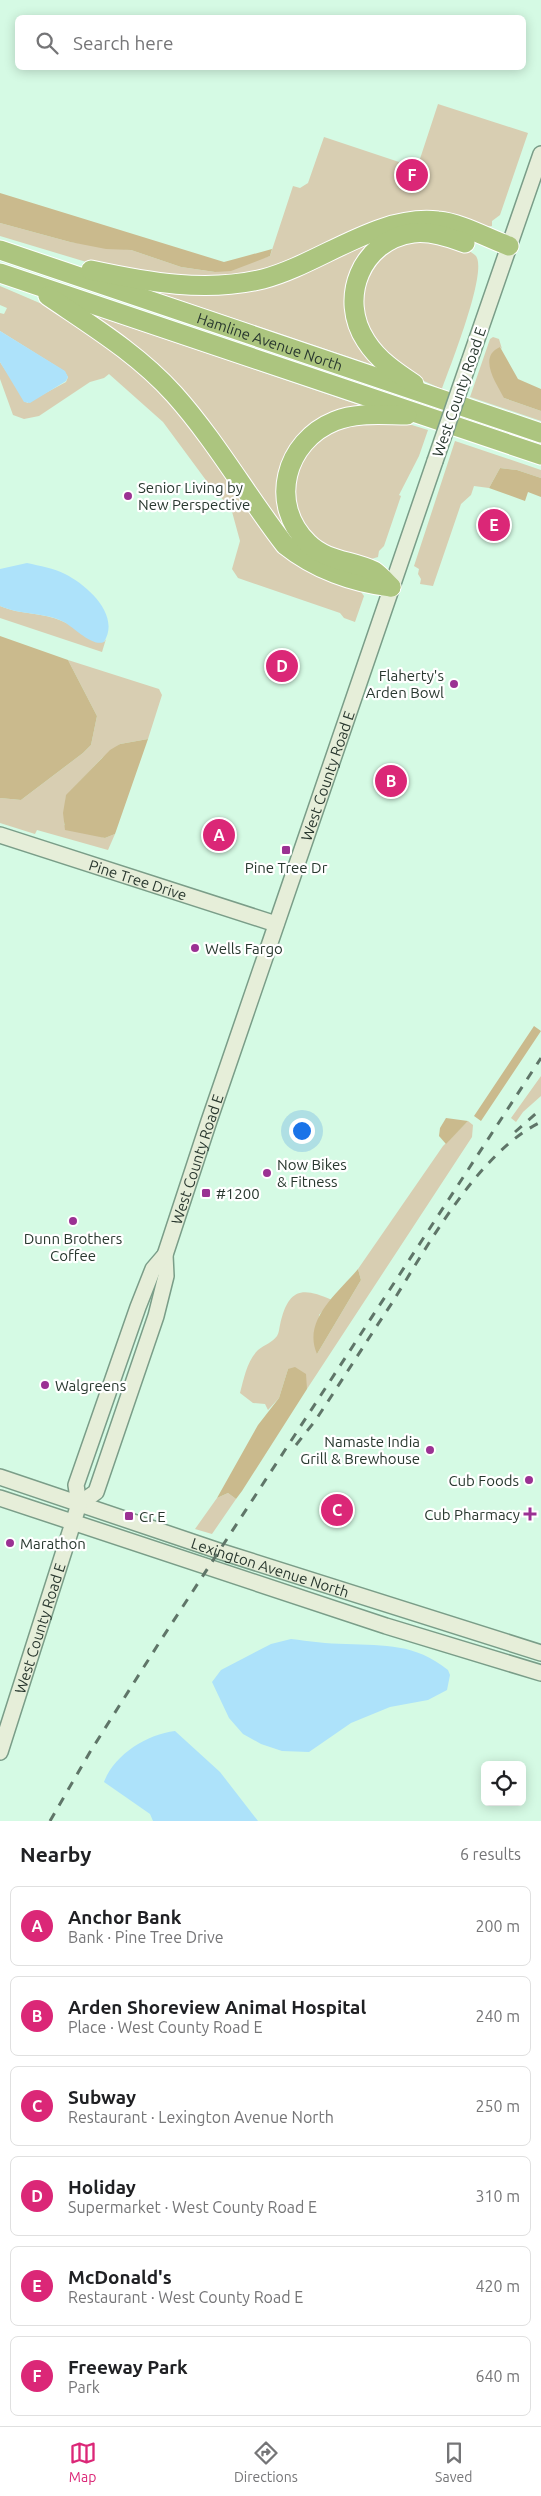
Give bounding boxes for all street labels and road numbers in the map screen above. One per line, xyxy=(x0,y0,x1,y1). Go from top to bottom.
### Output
street label: Hamline Avenue North xyxy=(195,309,345,374)
street label: West County Road E xyxy=(429,325,489,459)
street label: West County Road E xyxy=(297,709,357,843)
street label: Pine Tree Drive xyxy=(87,856,189,903)
street label: West County Road E xyxy=(167,1092,226,1226)
street label: Lexington Avenue North xyxy=(189,1534,351,1600)
street label: West County Road E xyxy=(11,1561,68,1695)

